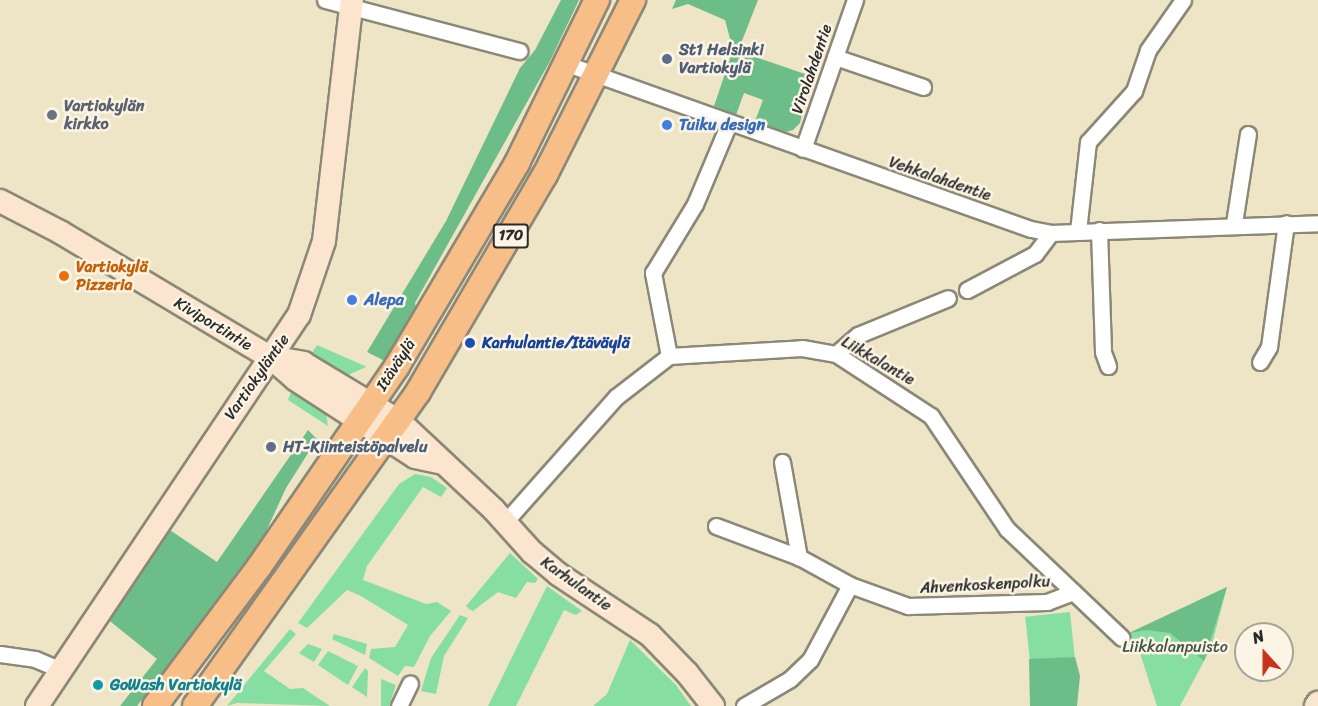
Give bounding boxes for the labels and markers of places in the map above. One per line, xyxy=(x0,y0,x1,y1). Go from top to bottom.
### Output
place label: St1 Helsinki Vartiokylä xyxy=(679,40,765,78)
marker: St1 Helsinki Vartiokylä xyxy=(660,52,674,66)
place label: Vartiokylän kirkko xyxy=(64,96,144,134)
marker: Vartiokylän kirkko xyxy=(45,108,59,122)
place label: Tuiku design xyxy=(679,115,766,135)
marker: Tuiku design xyxy=(660,118,674,132)
place label: Vartiokylä Pizzeria xyxy=(76,257,148,295)
marker: Vartiokylä Pizzeria xyxy=(57,269,71,283)
place label: Alepa xyxy=(364,290,404,310)
marker: Alepa xyxy=(345,293,359,307)
place label: Karhulantie/Itäväylä xyxy=(482,333,630,353)
marker: Karhulantie/Itäväylä xyxy=(463,336,477,350)
place label: HT-Kiinteistöpalvelu xyxy=(283,437,427,457)
marker: HT-Kiinteistöpalvelu xyxy=(264,440,278,454)
place label: GoWash Vartiokylä xyxy=(110,675,240,695)
marker: GoWash Vartiokylä xyxy=(91,678,105,692)

